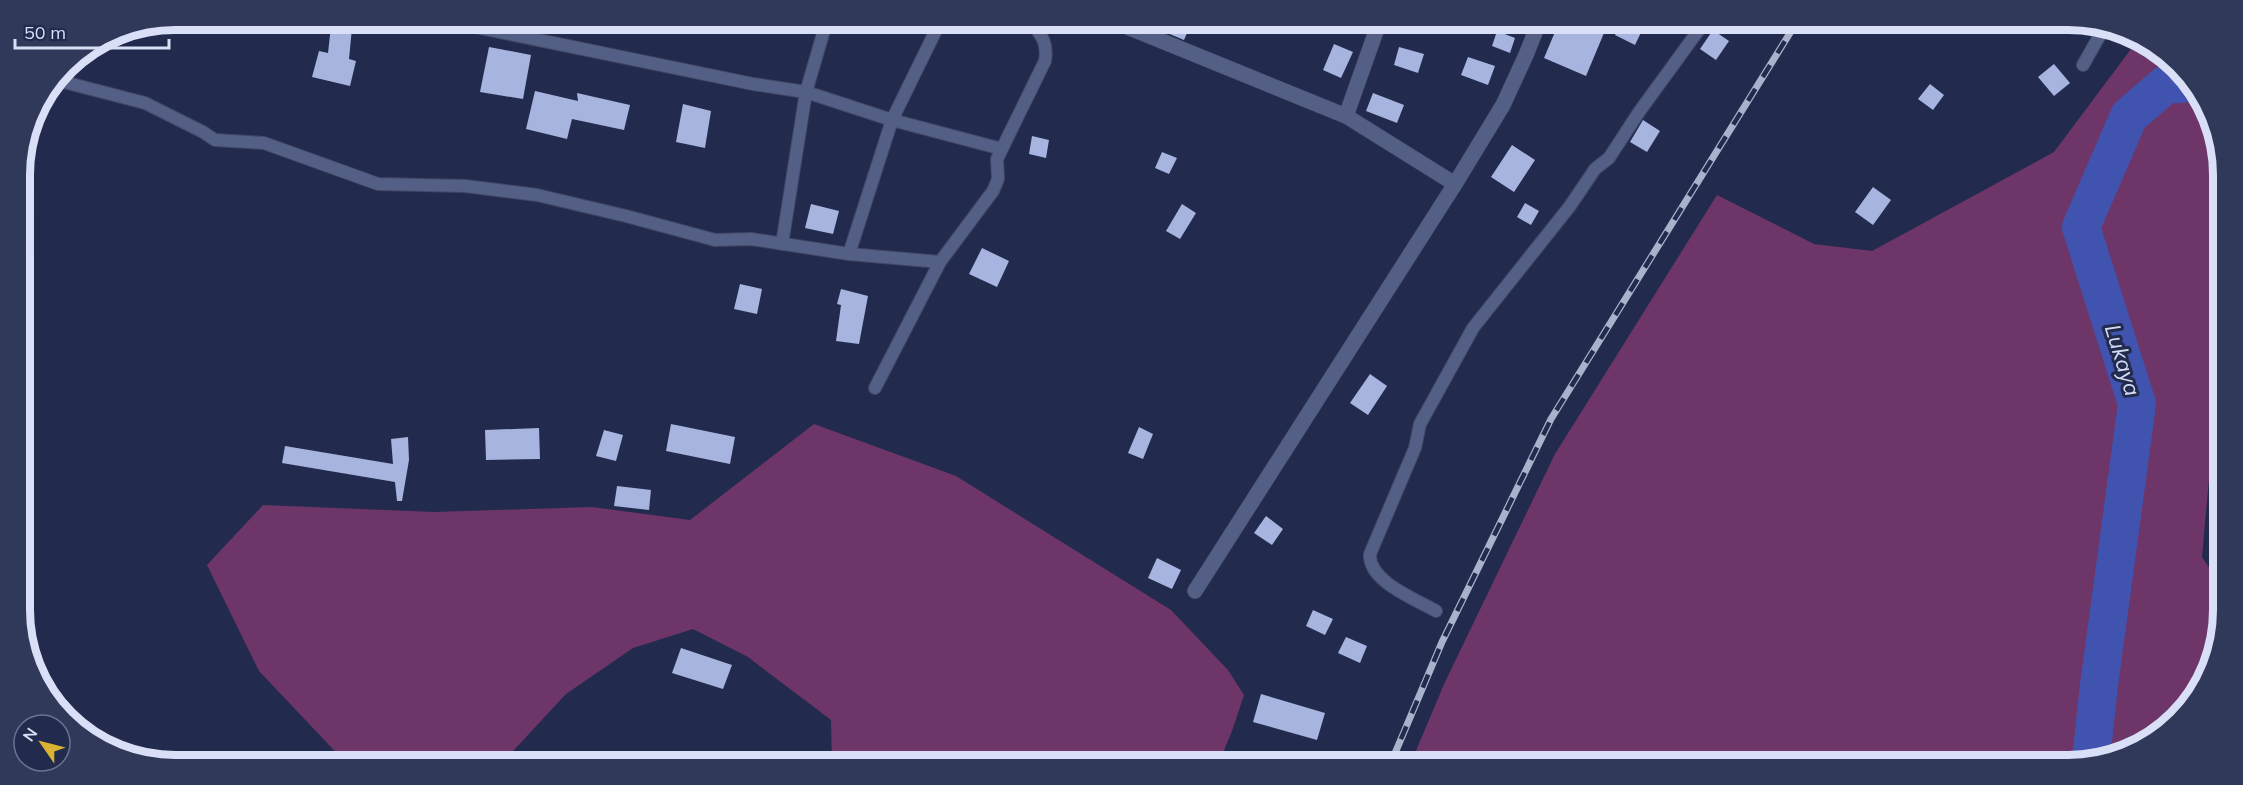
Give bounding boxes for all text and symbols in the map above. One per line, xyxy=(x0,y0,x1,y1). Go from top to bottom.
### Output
scale bar xyxy=(15,12,170,50)
text: 50 m xyxy=(24,21,66,44)
water label: Lukaya xyxy=(2099,321,2147,399)
north arrow xyxy=(12,713,72,773)
text: N xyxy=(18,724,41,745)

